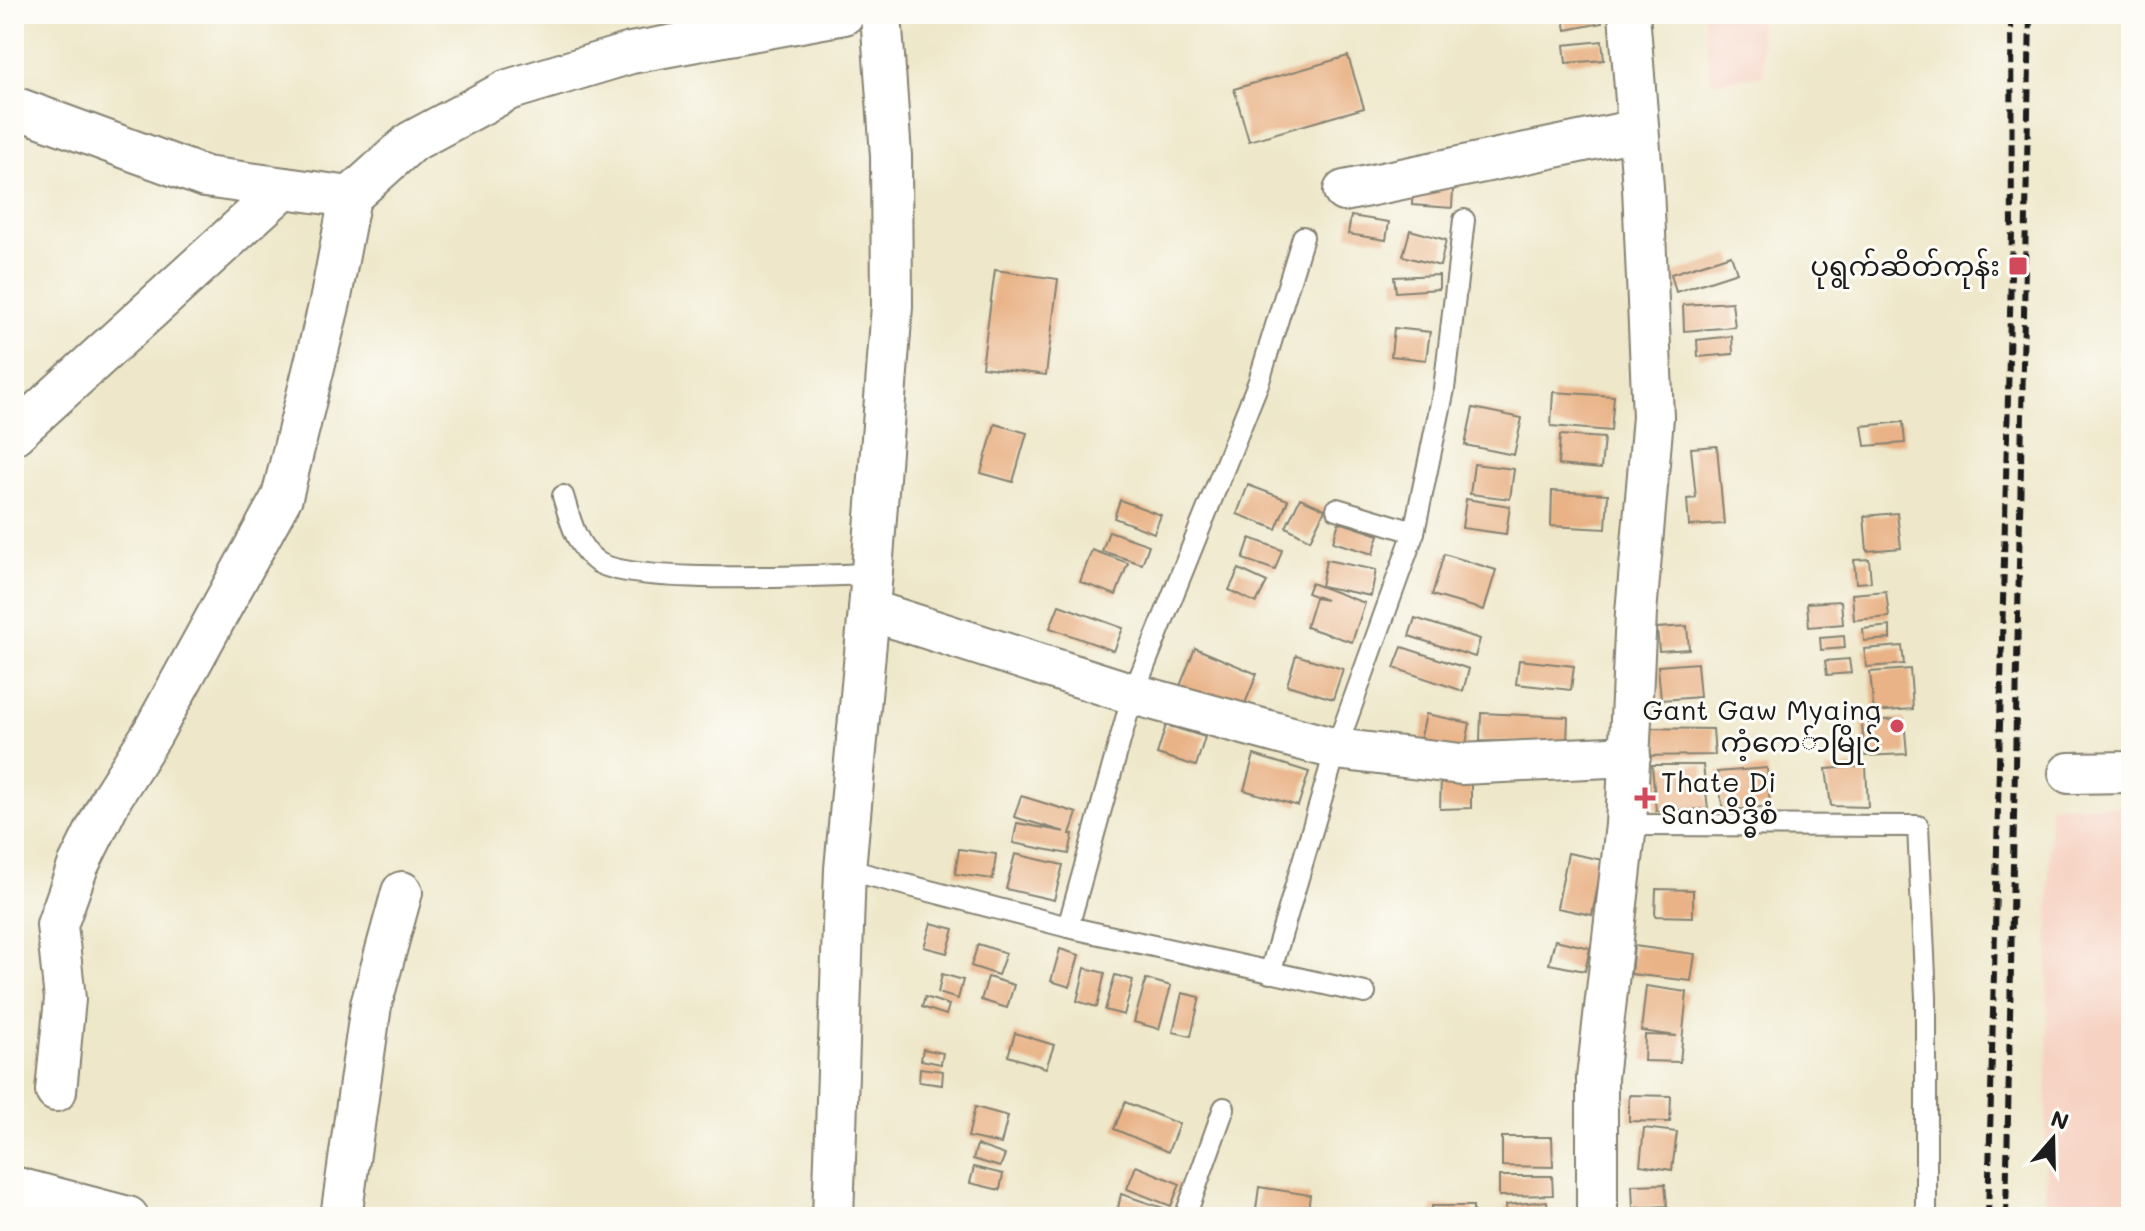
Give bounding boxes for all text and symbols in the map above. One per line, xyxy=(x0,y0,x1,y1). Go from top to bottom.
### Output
place label: ပုရွက်ဆိတ်ကုန်း xyxy=(1810,247,2000,289)
marker: ပုရွက်ဆိတ်ကုန်း xyxy=(2007,255,2029,277)
place label: Gant Gaw Myaing ကံ့ကေ်ာမြိုင် xyxy=(1642,691,1881,765)
marker: Gant Gaw Myaing ကံ့ကေ်ာမြိုင် xyxy=(1888,717,1906,735)
place label: Thate Di Sanသိဒ္ဓိစံ xyxy=(1661,763,1778,838)
marker: Thate Di Sanသိဒ္ဓိစံ xyxy=(1636,789,1654,807)
north arrow xyxy=(2013,1099,2093,1179)
text: N xyxy=(2047,1103,2073,1136)

